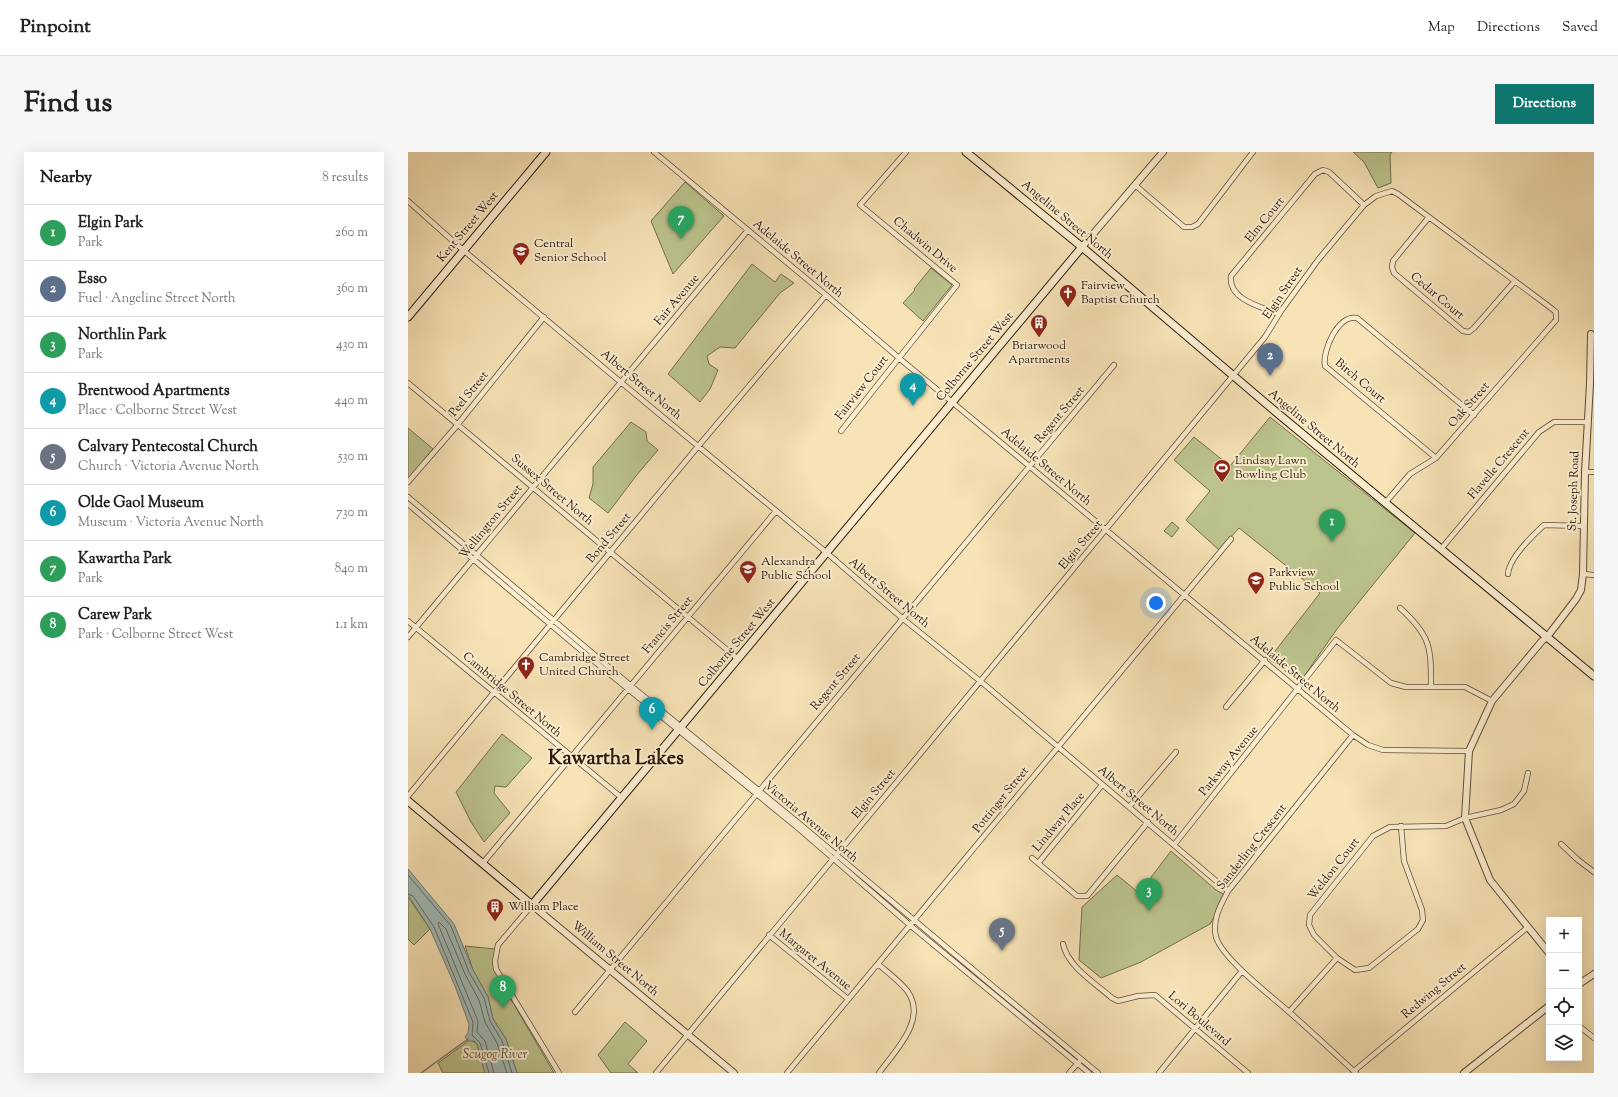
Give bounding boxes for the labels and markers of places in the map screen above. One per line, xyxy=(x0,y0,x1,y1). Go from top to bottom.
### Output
pin: 7 xyxy=(668,206,694,239)
place label: Central Senior School xyxy=(534,235,607,267)
school or university icon: Central Senior School xyxy=(511,241,531,266)
place label: Fairview Baptist Church xyxy=(1081,277,1160,309)
church icon: Fairview Baptist Church xyxy=(1058,283,1078,308)
building icon: Briarwood Apartments xyxy=(1029,313,1049,338)
place label: Briarwood Apartments xyxy=(1008,337,1070,369)
pin: 2 xyxy=(1257,343,1283,376)
pin: 4 xyxy=(900,373,926,406)
place label: Lindsay Lawn Bowling Club xyxy=(1235,452,1307,484)
sports icon: Lindsay Lawn Bowling Club xyxy=(1212,458,1232,483)
pin: 1 xyxy=(1319,509,1345,542)
place label: Alexandra Public School xyxy=(761,553,832,585)
school or university icon: Alexandra Public School xyxy=(738,559,758,584)
place label: Parkview Public School xyxy=(1269,564,1340,596)
school or university icon: Parkview Public School xyxy=(1246,570,1266,595)
place label: Cambridge Street United Church xyxy=(539,649,630,681)
church icon: Cambridge Street United Church xyxy=(516,655,536,680)
pin: 6 xyxy=(639,697,665,730)
pin: 3 xyxy=(1136,878,1162,911)
building icon: William Place xyxy=(485,897,505,922)
place label: William Place xyxy=(508,898,579,916)
pin: 5 xyxy=(989,918,1015,951)
pin: 8 xyxy=(490,975,516,1008)

